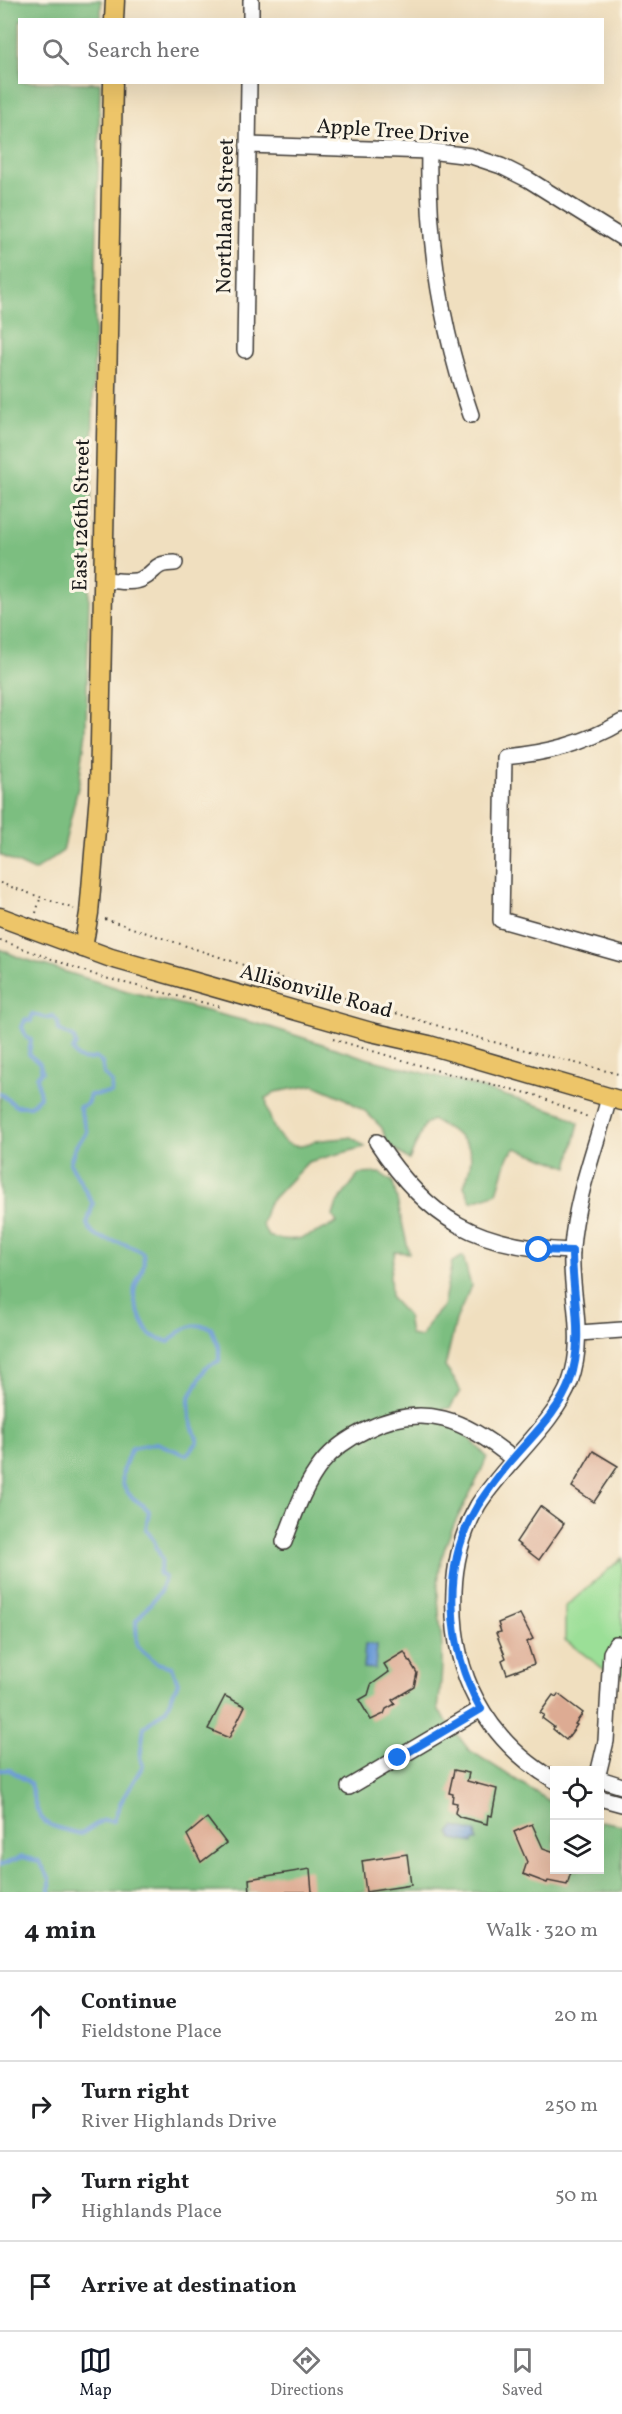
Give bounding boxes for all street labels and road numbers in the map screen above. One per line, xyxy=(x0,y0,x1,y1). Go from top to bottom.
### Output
street label: Apple Tree Drive xyxy=(316,112,470,152)
street label: Northland Street xyxy=(210,138,242,294)
street label: East 126th Street xyxy=(66,438,98,592)
street label: Allisonville Road xyxy=(236,958,396,1026)

